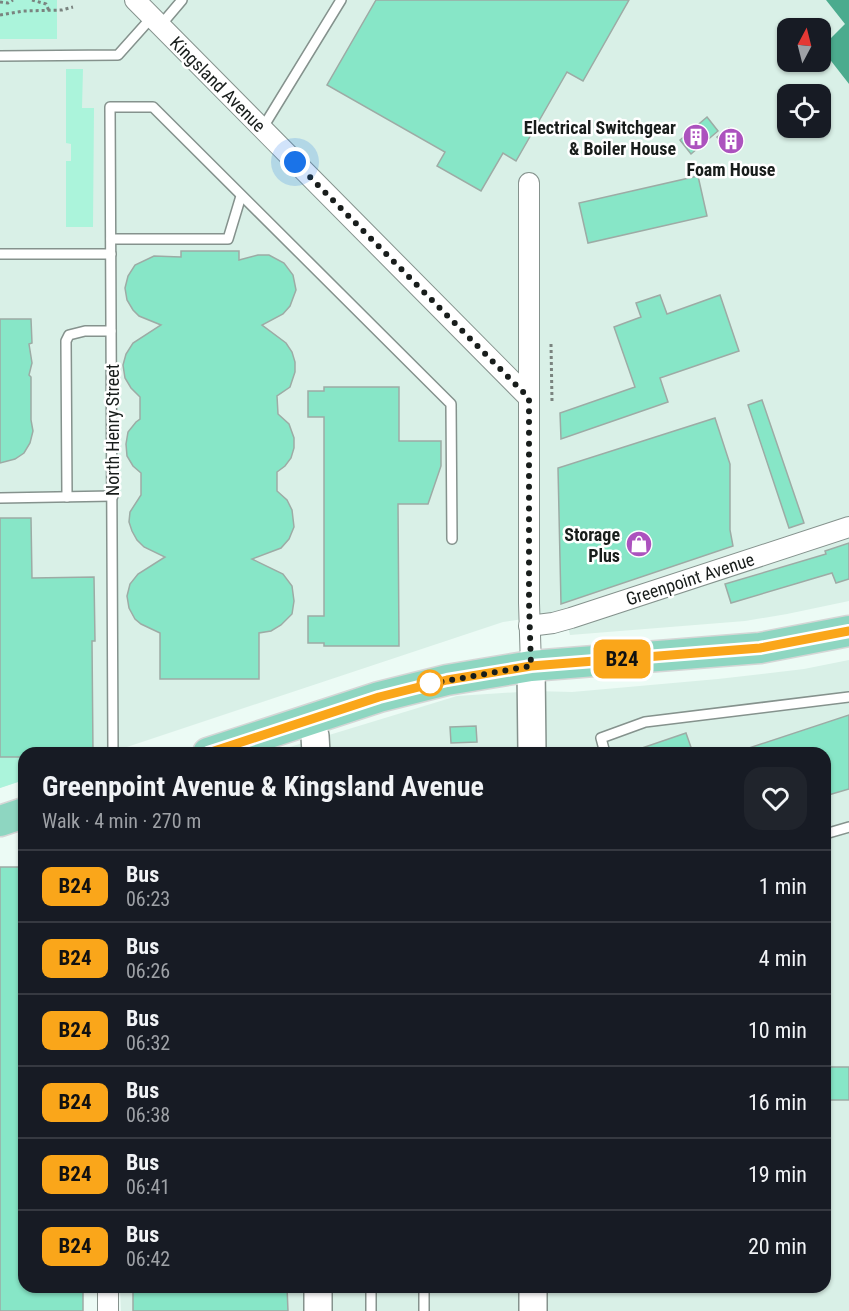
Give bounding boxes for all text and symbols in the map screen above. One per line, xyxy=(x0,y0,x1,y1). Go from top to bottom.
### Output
north arrow xyxy=(777,18,831,72)
map controls xyxy=(777,18,831,138)
street label: Kingsland Avenue xyxy=(166,32,270,136)
button: locate xyxy=(777,84,831,138)
place label: Electrical Switchgear & Boiler House xyxy=(524,117,676,159)
building icon: Electrical Switchgear & Boiler House xyxy=(681,122,711,152)
building icon: Foam House xyxy=(716,126,746,156)
your location xyxy=(280,147,310,177)
place label: Foam House xyxy=(687,159,776,180)
street label: North Henry Street xyxy=(102,364,123,496)
place label: Storage Plus xyxy=(564,524,620,566)
shop icon: Storage Plus xyxy=(624,529,654,559)
street label: Greenpoint Avenue xyxy=(623,548,757,610)
line badge: B24 xyxy=(588,640,656,678)
text: B24 xyxy=(605,647,639,671)
unlabelled marker xyxy=(417,670,443,696)
button: heart xyxy=(744,767,807,830)
text: Greenpoint Avenue & Kingsland Avenue xyxy=(42,770,484,803)
text: Walk · 4 min · 270 m xyxy=(42,809,201,833)
text: Bus xyxy=(126,862,159,887)
text: B24 xyxy=(58,874,92,898)
text: 1 min xyxy=(759,874,807,899)
text: 06:23 xyxy=(126,887,170,911)
text: Bus xyxy=(126,934,159,959)
text: B24 xyxy=(58,946,92,970)
text: 4 min xyxy=(759,946,807,971)
text: 06:26 xyxy=(126,959,170,983)
text: Bus xyxy=(126,1006,159,1031)
text: B24 xyxy=(58,1018,92,1042)
text: 10 min xyxy=(748,1018,807,1043)
text: 06:32 xyxy=(126,1031,170,1055)
text: Bus xyxy=(126,1078,159,1103)
text: B24 xyxy=(58,1090,92,1114)
text: 16 min xyxy=(748,1090,807,1115)
text: 06:38 xyxy=(126,1103,170,1127)
text: Bus xyxy=(126,1150,159,1175)
text: B24 xyxy=(58,1162,92,1186)
text: 19 min xyxy=(748,1162,807,1187)
text: 06:41 xyxy=(126,1175,170,1199)
text: Bus xyxy=(126,1222,159,1247)
text: B24 xyxy=(58,1234,92,1258)
text: 20 min xyxy=(748,1234,807,1259)
text: 06:42 xyxy=(126,1247,170,1271)

